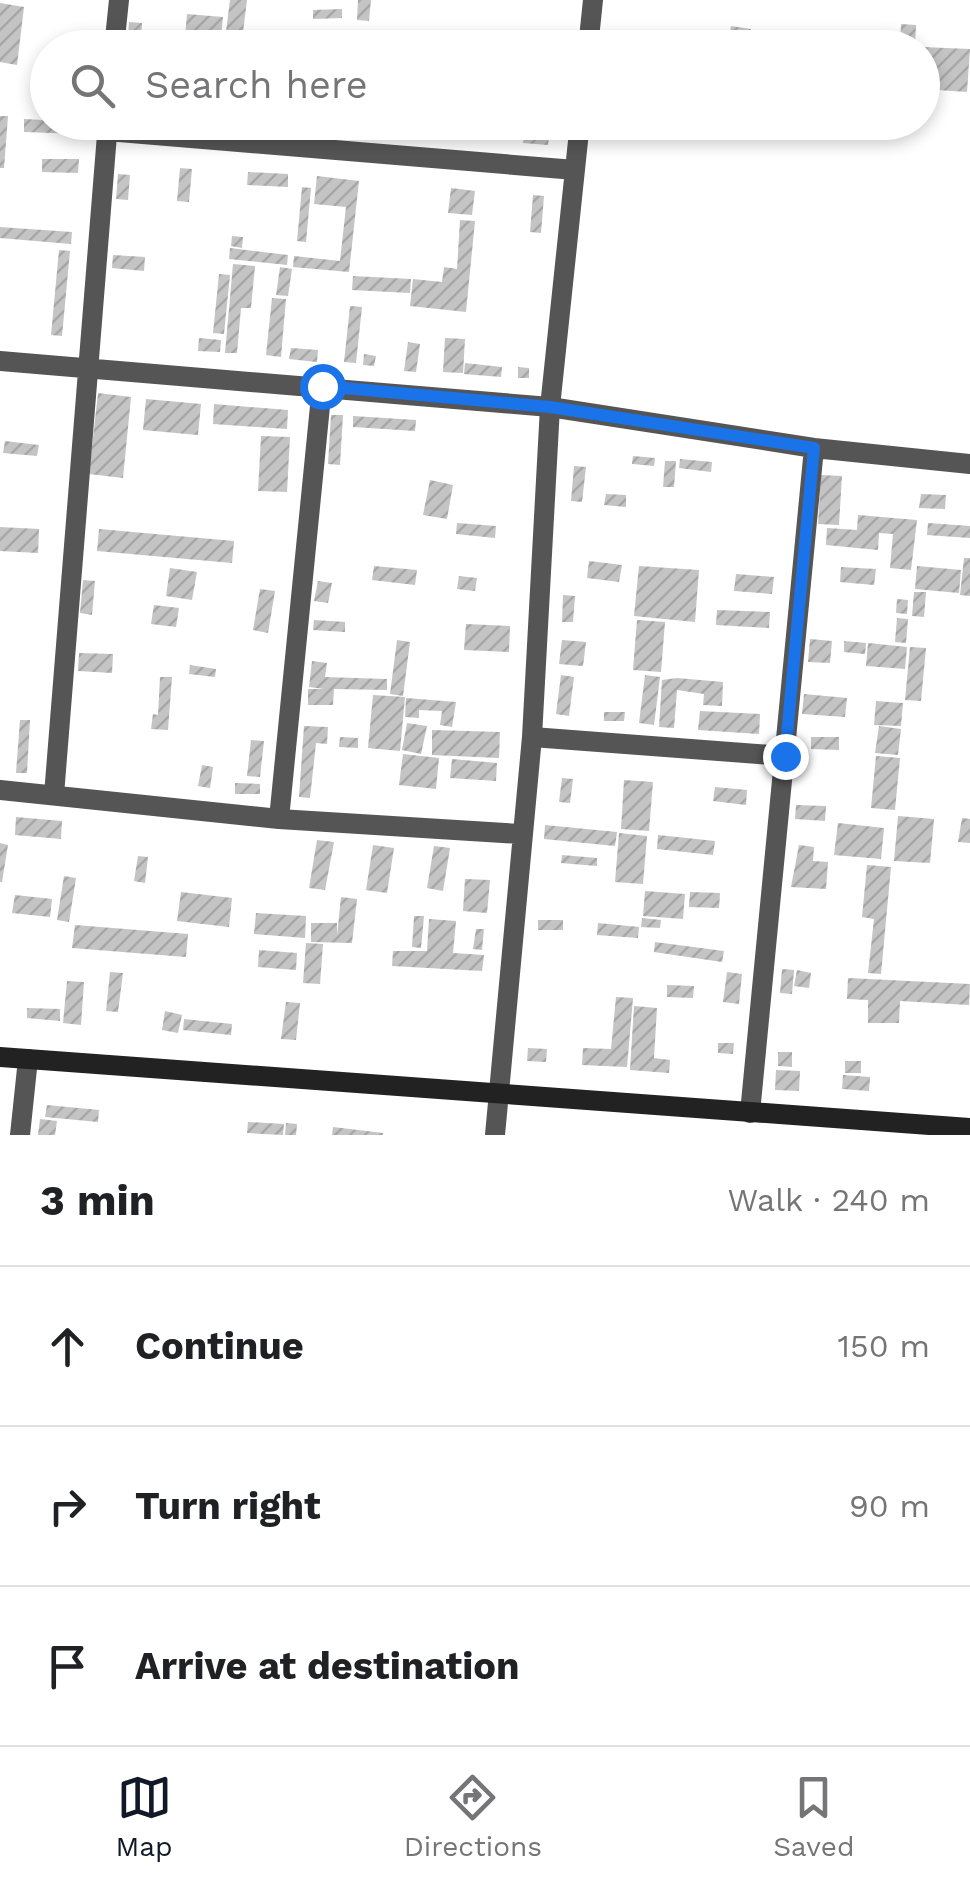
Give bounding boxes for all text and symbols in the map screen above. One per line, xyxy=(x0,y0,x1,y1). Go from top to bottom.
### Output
search box xyxy=(30,30,940,140)
icon: search xyxy=(65,58,120,113)
text: Search here xyxy=(145,63,368,107)
route start xyxy=(300,364,346,410)
route end xyxy=(763,734,809,780)
text: 3 min xyxy=(40,1176,155,1225)
text: Walk · 240 m xyxy=(728,1181,930,1219)
icon: ahead xyxy=(40,1319,95,1374)
text: Continue xyxy=(135,1324,304,1368)
text: 150 m xyxy=(838,1327,930,1365)
icon: right xyxy=(40,1479,95,1534)
text: Turn right xyxy=(135,1484,321,1528)
text: 90 m xyxy=(849,1487,930,1525)
icon: arrive xyxy=(40,1639,95,1694)
text: Arrive at destination xyxy=(135,1644,520,1688)
tab: Map xyxy=(116,1770,173,1863)
tab: Directions xyxy=(404,1770,542,1863)
tab: Saved xyxy=(773,1770,854,1863)

